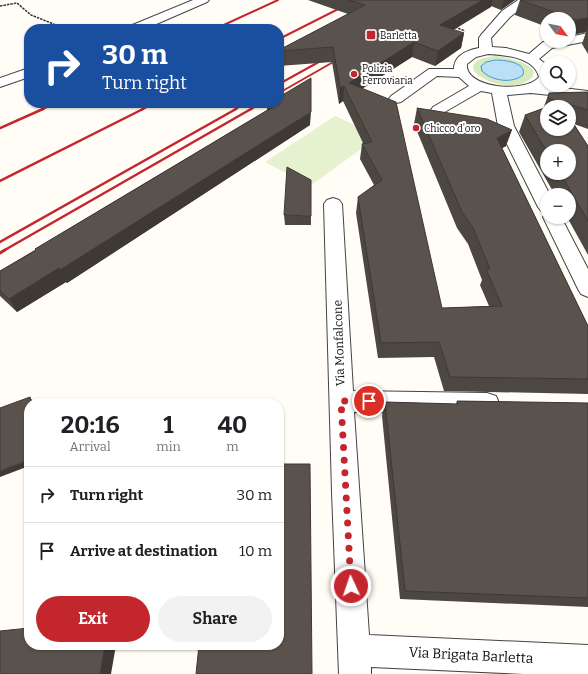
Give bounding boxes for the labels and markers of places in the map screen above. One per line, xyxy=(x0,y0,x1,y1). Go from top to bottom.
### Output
marker: Barletta xyxy=(365,29,377,41)
place label: Barletta xyxy=(380,30,417,42)
place label: Polizia Ferroviaria xyxy=(362,63,413,87)
marker: Polizia Ferroviaria xyxy=(349,69,359,79)
marker: Chicco d'oro xyxy=(411,123,421,133)
place label: Chicco d'oro xyxy=(424,123,481,135)
pin xyxy=(352,384,386,418)

